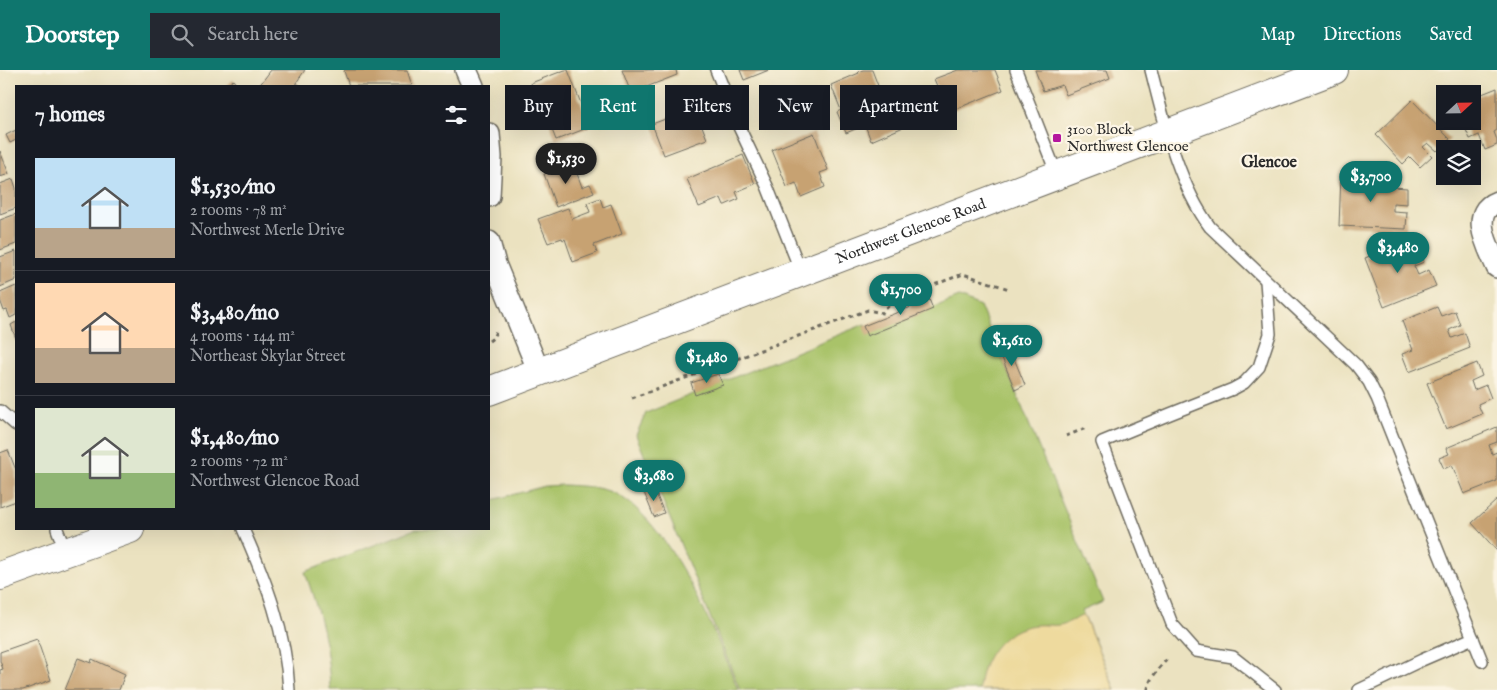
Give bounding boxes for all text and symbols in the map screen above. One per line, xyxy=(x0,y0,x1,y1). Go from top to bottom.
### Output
search box xyxy=(150,13,500,58)
text: Doorstep xyxy=(25,20,120,51)
icon: search xyxy=(168,21,196,49)
text: Search here xyxy=(208,23,298,47)
text: Map xyxy=(1261,24,1295,47)
text: Directions xyxy=(1323,24,1401,47)
text: Saved xyxy=(1429,24,1472,47)
chip: Buy xyxy=(505,85,571,130)
chip: Rent xyxy=(581,85,655,130)
chip: Filters xyxy=(665,85,749,130)
chip: New xyxy=(759,85,830,130)
chip: Apartment xyxy=(840,85,957,130)
north arrow xyxy=(1436,85,1481,130)
map controls xyxy=(1436,85,1481,185)
icon: filters xyxy=(442,101,470,129)
text: 7 homes xyxy=(35,102,105,129)
place label: 3100 Block Northwest Glencoe xyxy=(1067,120,1189,156)
marker: 3100 Block Northwest Glencoe xyxy=(1051,132,1063,144)
button: layers xyxy=(1436,140,1481,185)
pin: $1,530 xyxy=(525,142,607,185)
text: $1,530 xyxy=(547,149,585,169)
district label: Glencoe xyxy=(1241,153,1298,173)
pin: $3,700 xyxy=(1330,160,1412,203)
text: $3,700 xyxy=(1350,167,1392,187)
text: $1,530/mo xyxy=(190,174,275,201)
icon: home xyxy=(75,178,135,238)
street label: Northwest Glencoe Road xyxy=(833,194,989,268)
text: 2 rooms · 78 m² xyxy=(190,201,287,221)
text: Northwest Merle Drive xyxy=(190,221,345,241)
pin: $3,480 xyxy=(1357,232,1439,274)
text: $3,480 xyxy=(1377,238,1419,258)
pin: $1,700 xyxy=(860,274,942,316)
text: $1,700 xyxy=(880,280,922,300)
text: $3,480/mo xyxy=(190,300,279,327)
icon: home xyxy=(75,303,135,363)
pin: $1,610 xyxy=(971,324,1053,367)
text: 4 rooms · 144 m² xyxy=(190,327,295,347)
text: $1,610 xyxy=(992,331,1032,351)
pin: $1,480 xyxy=(666,342,748,384)
text: Northeast Skylar Street xyxy=(190,347,346,367)
text: $1,480 xyxy=(686,348,728,368)
text: $1,480/mo xyxy=(190,425,279,452)
icon: home xyxy=(75,428,135,488)
text: 2 rooms · 72 m² xyxy=(190,452,288,472)
pin: $3,680 xyxy=(613,460,695,502)
text: $3,680 xyxy=(634,466,674,486)
text: Northwest Glencoe Road xyxy=(190,472,359,492)

